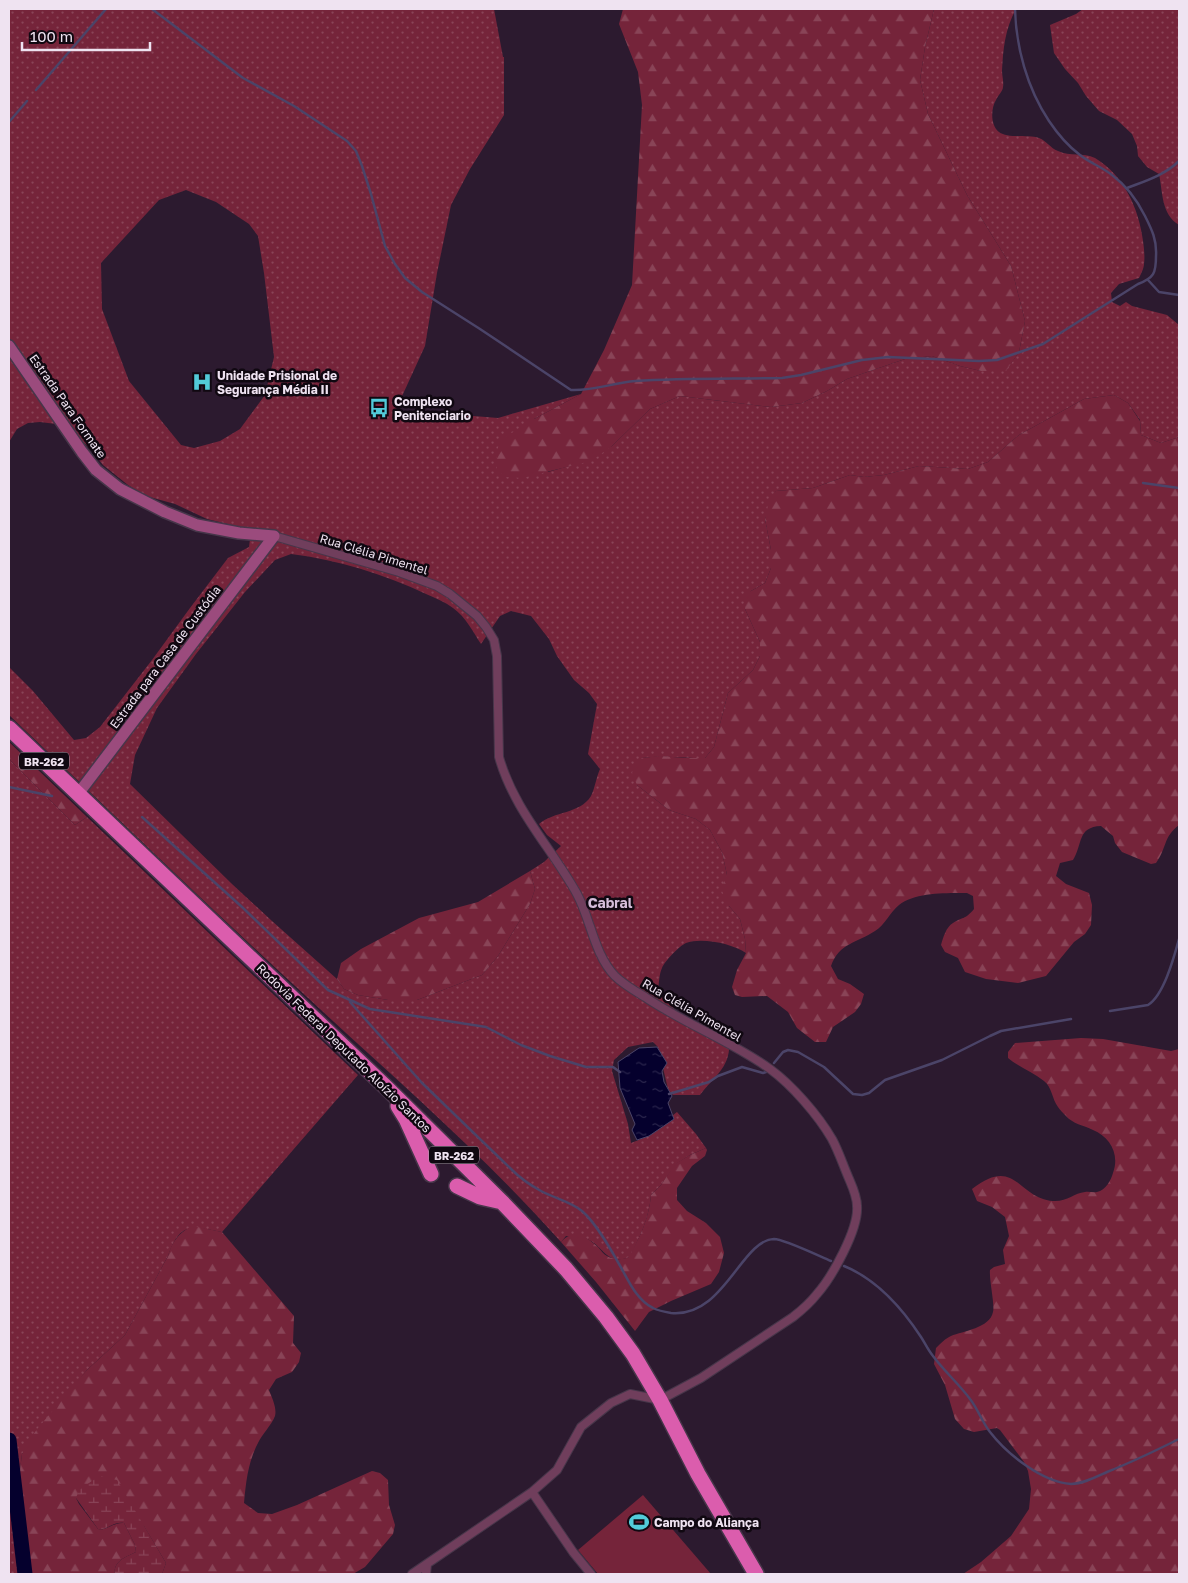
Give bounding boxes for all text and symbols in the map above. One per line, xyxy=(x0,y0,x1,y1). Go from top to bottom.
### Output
scale bar xyxy=(22,20,150,52)
text: 100 m xyxy=(30,27,73,45)
street label: Estrada Para Formate xyxy=(26,351,110,461)
place label: Unidade Prisional de Segurança Média II xyxy=(217,368,337,397)
hospital icon: Unidade Prisional de Segurança Média II xyxy=(191,371,213,393)
place label: Complexo Penitenciario xyxy=(394,394,471,423)
bus stop icon: Complexo Penitenciario xyxy=(368,397,390,419)
street label: Rua Clélia Pimentel xyxy=(318,530,430,578)
street label: Estrada para Casa de Custódia xyxy=(106,583,224,731)
road number: BR-262 xyxy=(19,752,69,769)
district label: Cabral xyxy=(588,894,633,911)
street label: Rodovia Federal Deputado Aloízio Santos xyxy=(254,960,434,1136)
street label: Rua Clélia Pimentel xyxy=(640,975,744,1045)
road number: BR-262 xyxy=(429,1146,479,1164)
sports icon: Campo do Aliança xyxy=(628,1511,650,1533)
place label: Campo do Aliança xyxy=(654,1515,759,1530)

